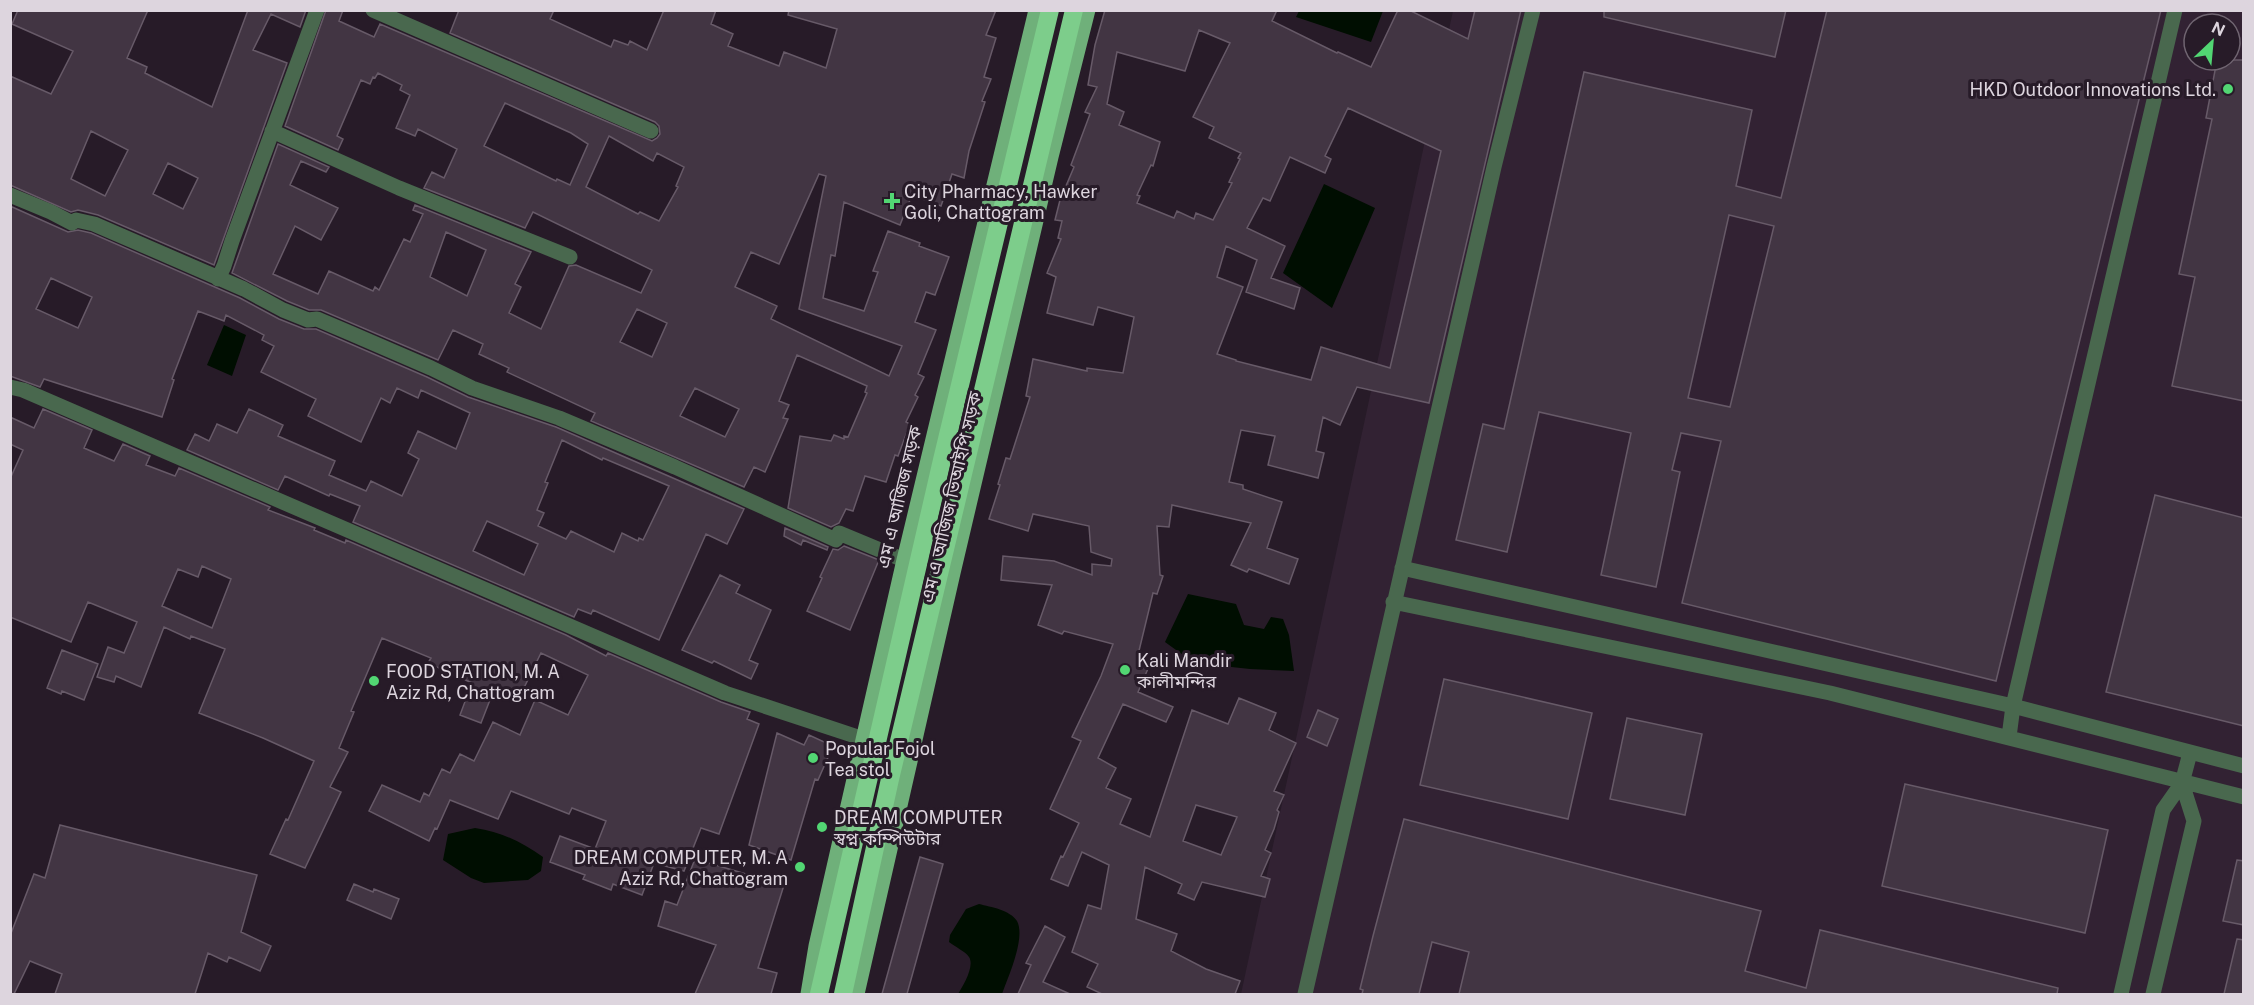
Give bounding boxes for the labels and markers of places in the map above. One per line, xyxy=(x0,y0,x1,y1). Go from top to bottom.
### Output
place label: HKD Outdoor Innovations Ltd. xyxy=(1969,79,2216,100)
marker: HKD Outdoor Innovations Ltd. xyxy=(2221,82,2235,96)
place label: City Pharmacy, Hawker Goli, Chattogram xyxy=(904,181,1097,223)
marker: City Pharmacy, Hawker Goli, Chattogram xyxy=(885,194,899,208)
place label: Kali Mandir কালীমন্দির xyxy=(1136,650,1232,692)
place label: FOOD STATION, M. A Aziz Rd, Chattogram xyxy=(386,661,560,703)
marker: Kali Mandir কালীমন্দির xyxy=(1118,663,1132,677)
marker: FOOD STATION, M. A Aziz Rd, Chattogram xyxy=(367,674,381,688)
place label: Popular Fojol Tea stol xyxy=(825,738,935,780)
marker: Popular Fojol Tea stol xyxy=(806,751,820,765)
place label: DREAM COMPUTER স্বপ্ন কম্পিউটার xyxy=(833,807,1003,849)
marker: DREAM COMPUTER স্বপ্ন কম্পিউটার xyxy=(815,820,829,834)
place label: DREAM COMPUTER, M. A Aziz Rd, Chattogram xyxy=(574,847,788,889)
marker: DREAM COMPUTER, M. A Aziz Rd, Chattogram xyxy=(793,860,807,874)

